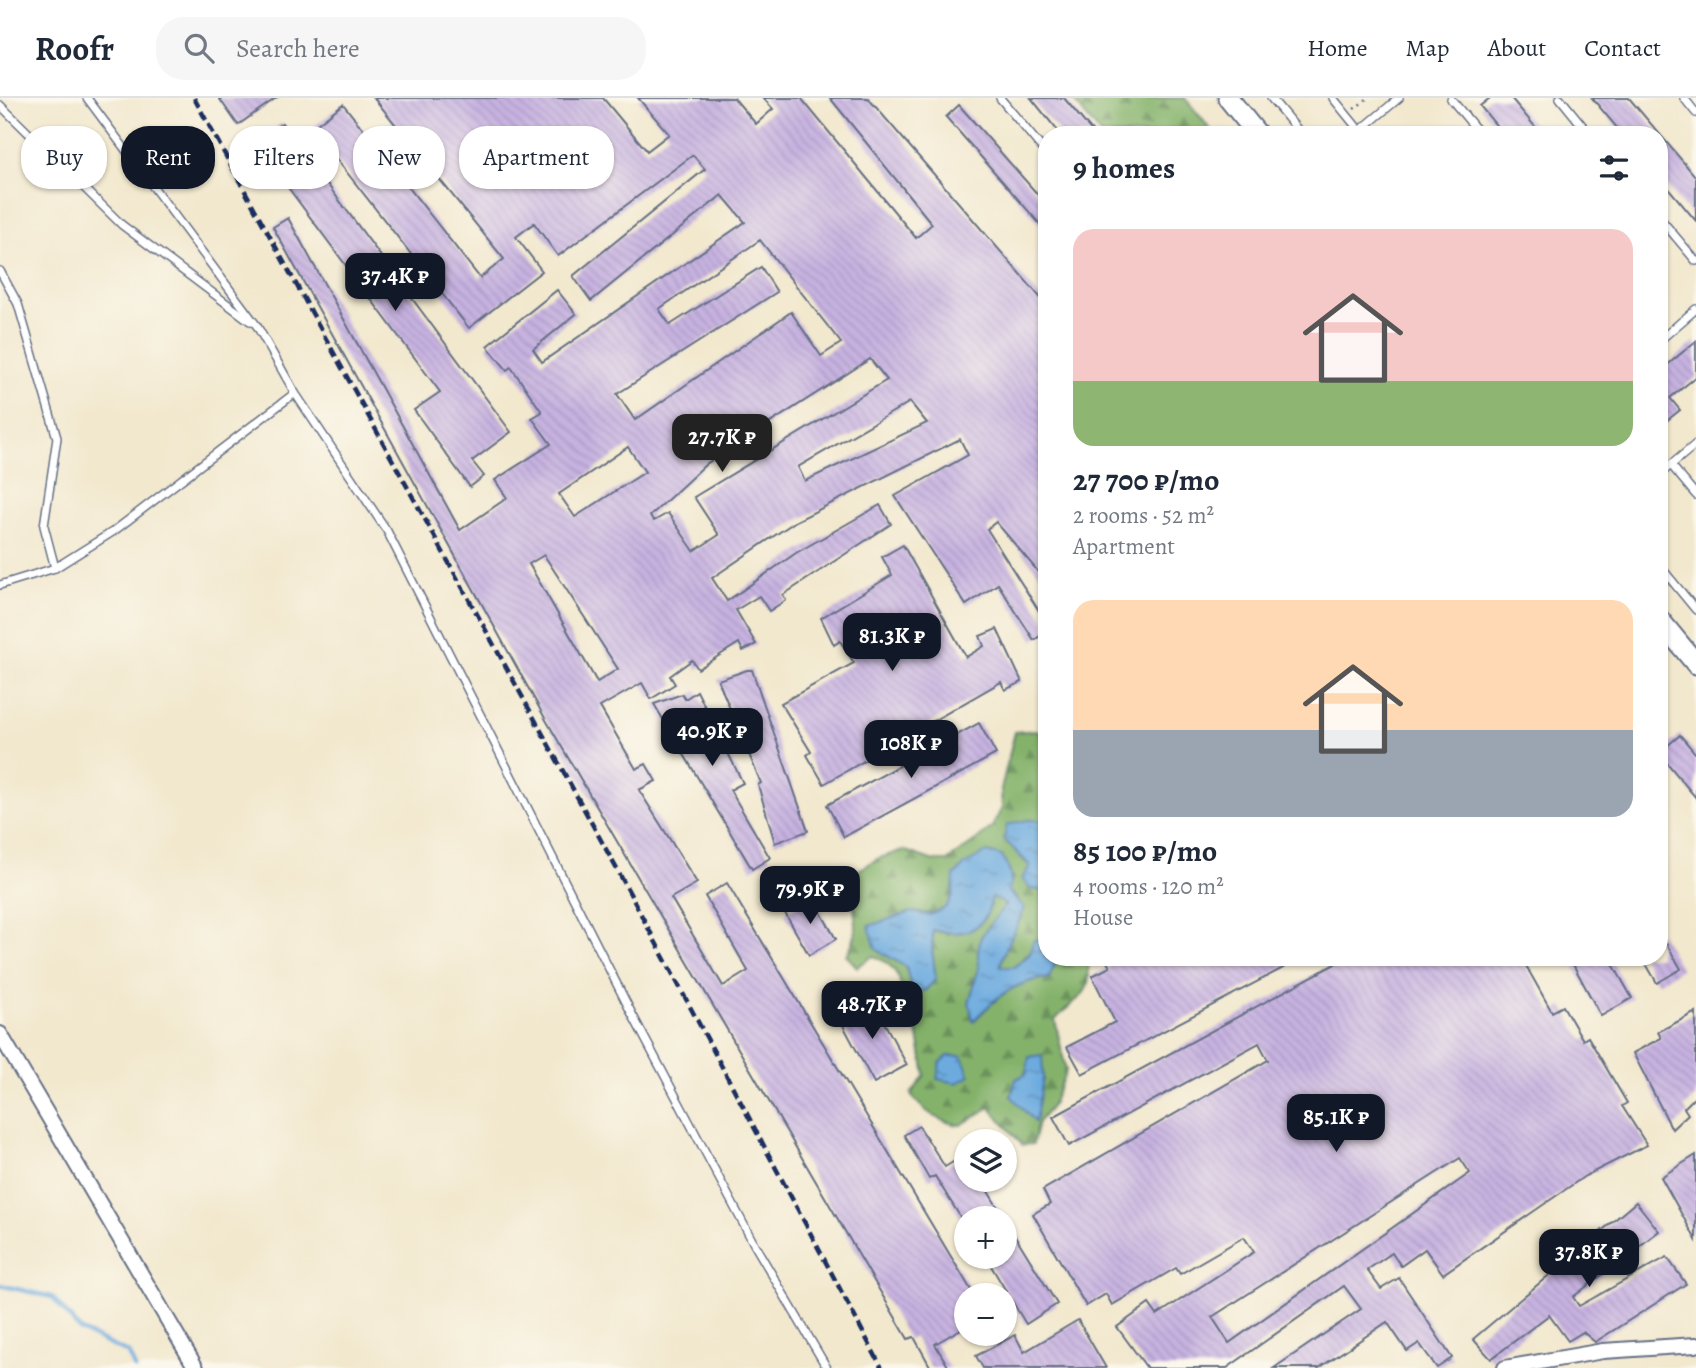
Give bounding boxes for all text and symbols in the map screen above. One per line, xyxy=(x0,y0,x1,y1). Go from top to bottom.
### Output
search box xyxy=(156,17,646,80)
text: Roofr xyxy=(35,26,114,71)
icon: search xyxy=(180,29,218,67)
text: Search here xyxy=(236,31,360,66)
text: Home xyxy=(1307,32,1368,64)
text: Map xyxy=(1406,32,1450,64)
text: About xyxy=(1488,32,1546,64)
text: Contact xyxy=(1584,32,1661,64)
chip: Buy xyxy=(21,126,107,189)
chip: Rent xyxy=(121,126,215,189)
chip: Filters xyxy=(229,126,339,189)
chip: New xyxy=(353,126,445,189)
chip: Apartment xyxy=(459,126,614,189)
text: 9 homes xyxy=(1073,148,1175,188)
icon: filters xyxy=(1595,149,1633,187)
pin: 37.4K ₽ xyxy=(330,254,460,313)
text: 37.4K ₽ xyxy=(361,260,429,291)
icon: home xyxy=(1290,275,1416,401)
pin: 27.7K ₽ xyxy=(657,414,787,474)
text: 27.7K ₽ xyxy=(688,421,756,452)
text: 27 700 ₽/mo xyxy=(1073,460,1219,500)
text: 2 rooms · 52 m² xyxy=(1073,500,1214,531)
text: Apartment xyxy=(1073,531,1175,562)
pin: 81.3K ₽ xyxy=(827,614,957,673)
text: 81.3K ₽ xyxy=(859,620,925,651)
icon: home xyxy=(1290,646,1416,772)
pin: 40.9K ₽ xyxy=(647,708,777,768)
text: 40.9K ₽ xyxy=(677,715,747,746)
pin: 108K ₽ xyxy=(854,720,968,780)
text: 108K ₽ xyxy=(880,727,942,758)
text: 85 100 ₽/mo xyxy=(1073,831,1217,871)
pin: 79.9K ₽ xyxy=(745,866,875,926)
text: 4 rooms · 120 m² xyxy=(1073,871,1224,902)
text: 79.9K ₽ xyxy=(776,873,844,904)
text: House xyxy=(1073,902,1133,933)
pin: 48.7K ₽ xyxy=(807,982,937,1041)
text: 48.7K ₽ xyxy=(838,988,906,1019)
pin: 85.1K ₽ xyxy=(1271,1094,1401,1154)
text: 85.1K ₽ xyxy=(1303,1101,1369,1132)
map controls xyxy=(954,1129,1017,1346)
button: layers xyxy=(954,1129,1017,1192)
button: + xyxy=(954,1206,1017,1269)
pin: 37.8K ₽ xyxy=(1524,1230,1654,1289)
text: 37.8K ₽ xyxy=(1555,1236,1623,1267)
button: − xyxy=(954,1283,1017,1346)

